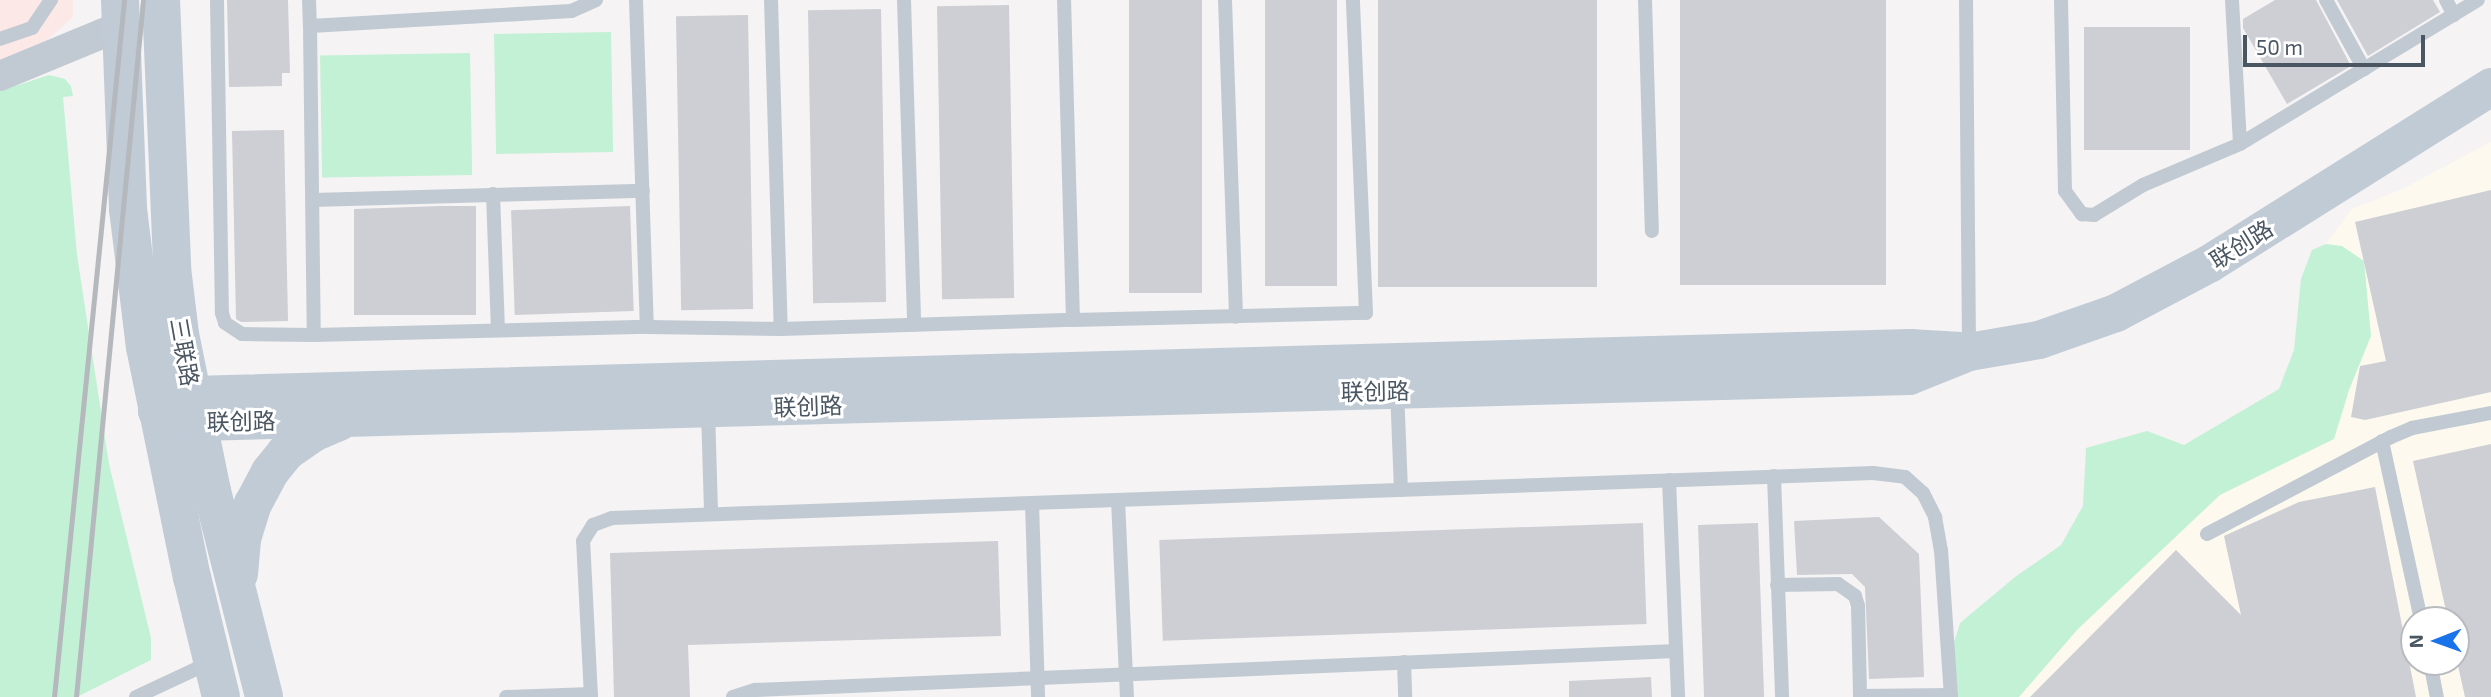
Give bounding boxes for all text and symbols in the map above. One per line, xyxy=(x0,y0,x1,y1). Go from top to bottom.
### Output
scale bar xyxy=(2246,21,2428,65)
text: 50 m xyxy=(2256,34,2303,59)
street label: 联创路 xyxy=(2204,214,2278,274)
street label: 三联路 xyxy=(165,316,205,388)
street label: 联创路 xyxy=(1340,377,1410,405)
street label: 联创路 xyxy=(773,391,843,421)
street label: 联创路 xyxy=(206,407,276,435)
north arrow xyxy=(2400,606,2470,676)
text: N xyxy=(2404,634,2427,648)

